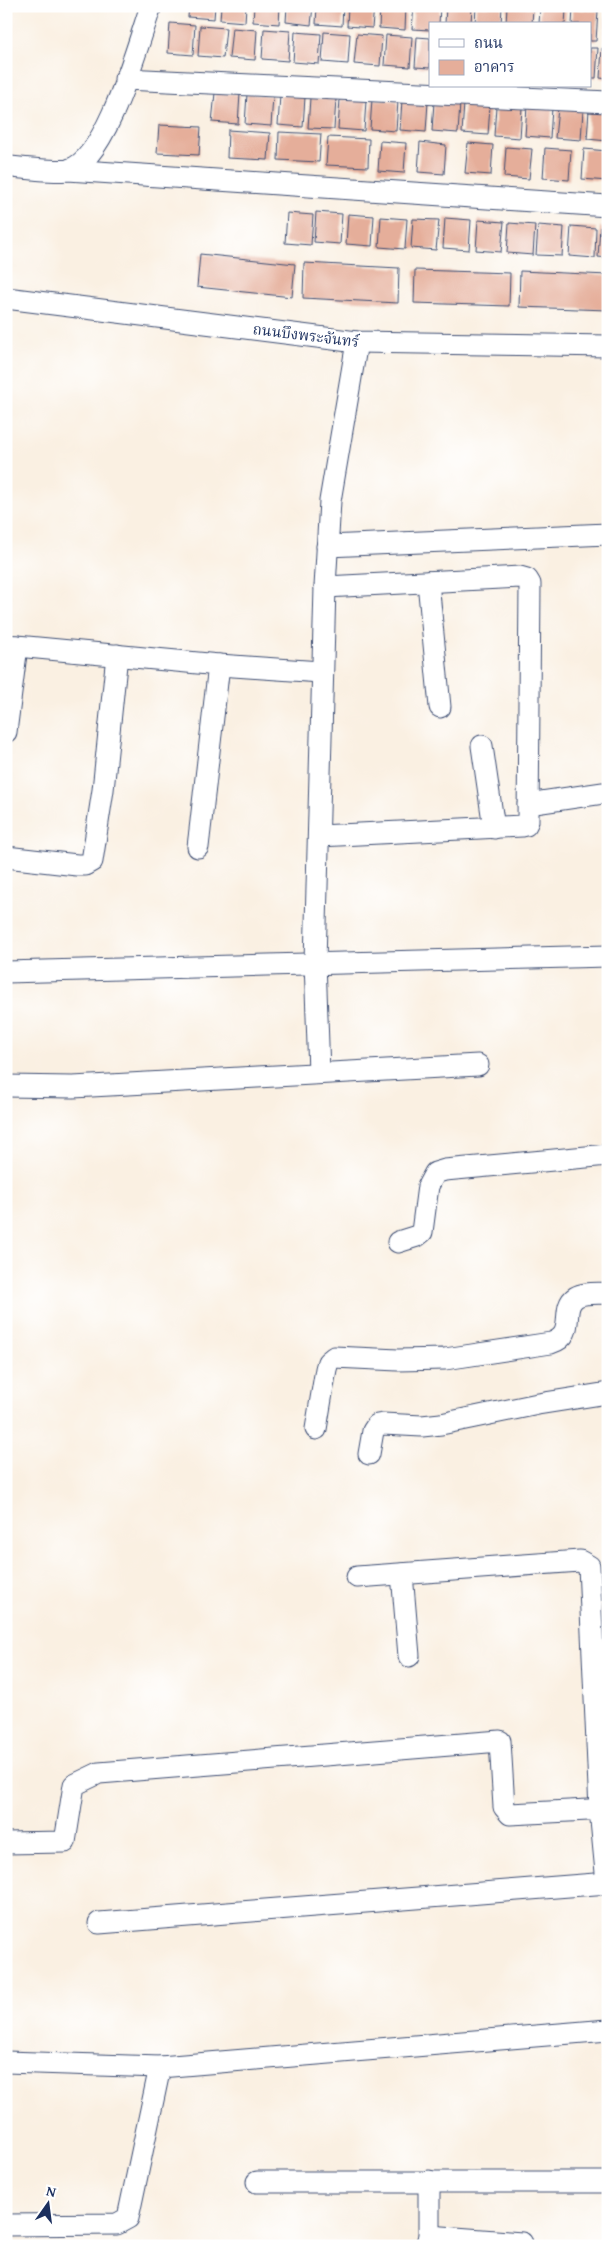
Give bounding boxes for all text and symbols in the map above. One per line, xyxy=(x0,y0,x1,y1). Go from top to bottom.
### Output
legend xyxy=(429,22,592,88)
text: ถนน xyxy=(474,32,503,53)
text: อาคาร xyxy=(474,56,514,77)
street label: ถนนบึงพระจันทร์ xyxy=(252,318,361,352)
north arrow xyxy=(22,2180,72,2230)
text: N xyxy=(44,2181,59,2202)

